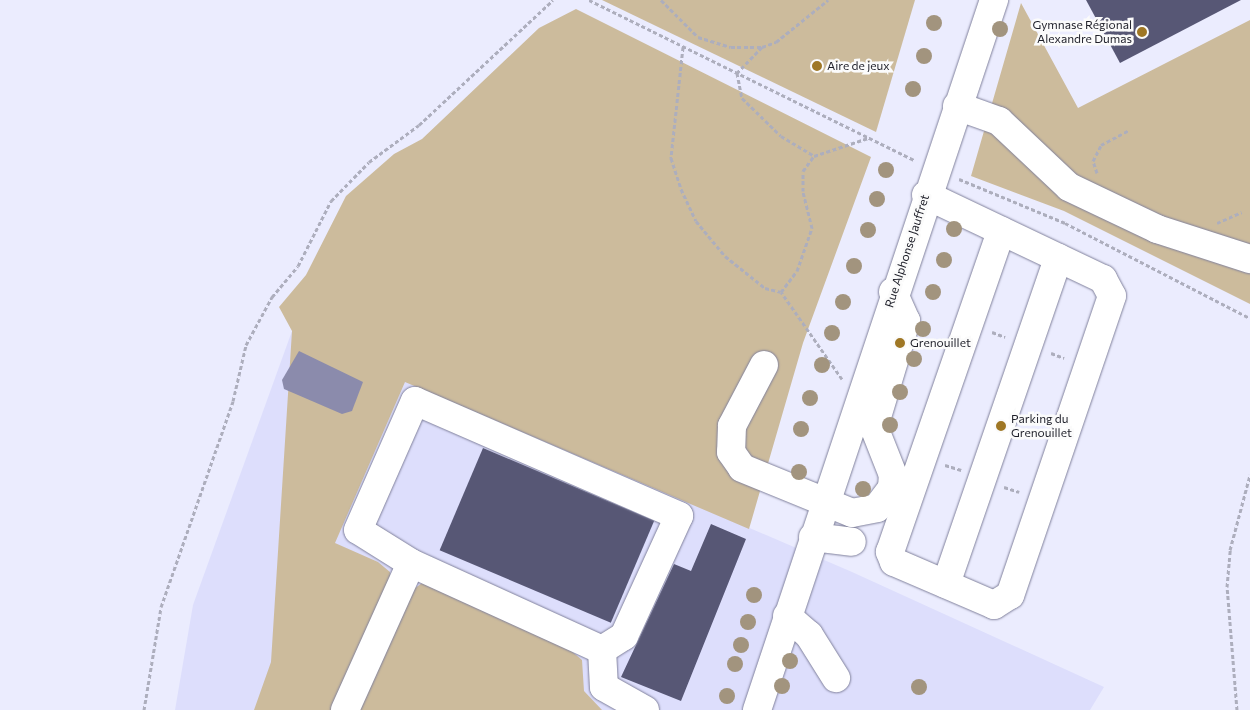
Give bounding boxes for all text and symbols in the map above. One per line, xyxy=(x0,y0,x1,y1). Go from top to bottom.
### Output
place label: Gymnase Régional Alexandre Dumas xyxy=(1033,18,1132,46)
marker: Gymnase Régional Alexandre Dumas xyxy=(1136,26,1148,38)
place label: Aire de jeux xyxy=(827,59,890,73)
marker: Aire de jeux xyxy=(811,60,823,72)
street label: Rue Alphonse Jauffret xyxy=(882,193,932,309)
place label: Grenouillet xyxy=(910,336,971,350)
marker: Grenouillet xyxy=(894,337,906,349)
place label: Parking du Grenouillet xyxy=(1011,412,1072,440)
marker: Parking du Grenouillet xyxy=(995,420,1007,432)

